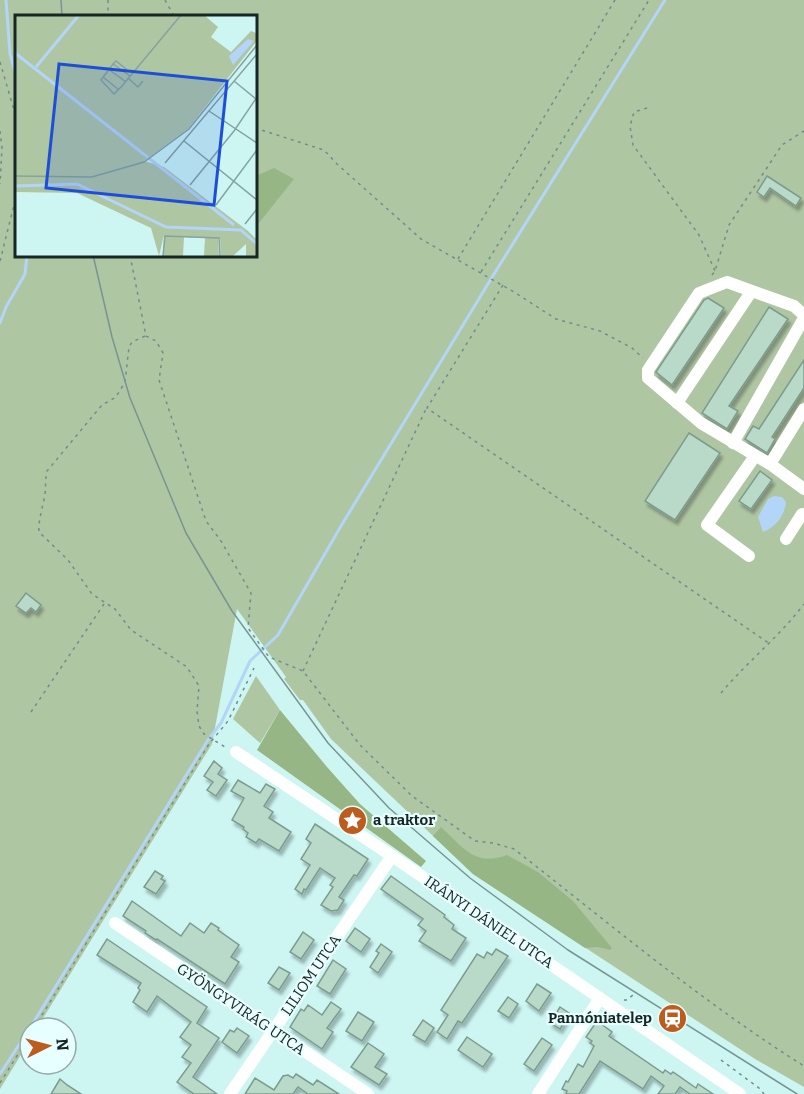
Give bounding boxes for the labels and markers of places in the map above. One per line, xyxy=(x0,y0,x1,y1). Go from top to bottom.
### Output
place icon: a traktor xyxy=(336,804,368,836)
place label: a traktor xyxy=(373,811,435,829)
station icon: Pannóniatelep xyxy=(657,1002,689,1034)
place label: Pannóniatelep xyxy=(548,1009,652,1027)

